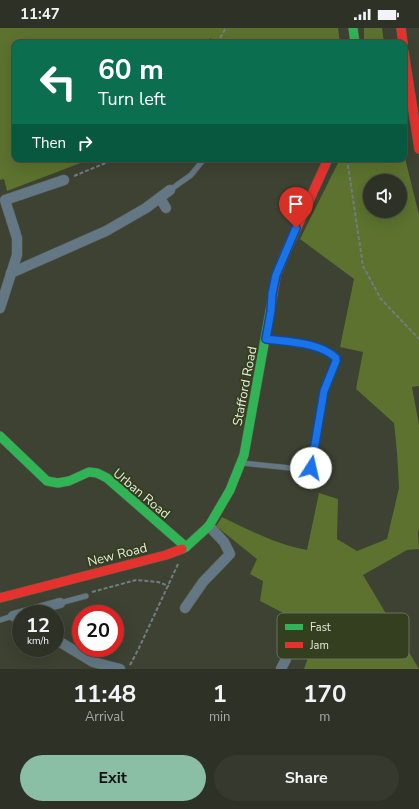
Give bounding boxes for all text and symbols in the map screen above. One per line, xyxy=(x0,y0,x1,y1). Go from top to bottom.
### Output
text: 11:47 xyxy=(20,4,60,24)
text: 60 m xyxy=(98,51,164,89)
icon: left xyxy=(32,56,84,108)
text: Turn left xyxy=(98,87,166,111)
icon: right xyxy=(74,132,96,154)
text: Then xyxy=(32,133,66,153)
map controls xyxy=(363,174,407,218)
button: sound xyxy=(363,174,407,218)
pin xyxy=(279,187,313,228)
icon: arrive xyxy=(285,193,307,215)
street label: Stafford Road xyxy=(228,345,262,427)
position arrow xyxy=(290,447,332,489)
street label: Urban Road xyxy=(109,465,174,523)
street label: New Road xyxy=(85,539,149,571)
speed limit sign: 20 xyxy=(72,605,124,657)
text: 12 xyxy=(26,612,50,639)
legend xyxy=(277,613,409,659)
text: Fast xyxy=(310,620,331,635)
text: km/h xyxy=(27,634,49,648)
text: Jam xyxy=(309,638,329,653)
text: 11:48 xyxy=(73,678,136,710)
text: 1 xyxy=(212,678,227,710)
text: 170 xyxy=(303,678,346,710)
text: Arrival xyxy=(85,708,124,726)
text: min xyxy=(209,708,230,726)
text: m xyxy=(319,708,330,726)
button: Exit xyxy=(20,755,206,801)
button: Share xyxy=(214,755,399,801)

